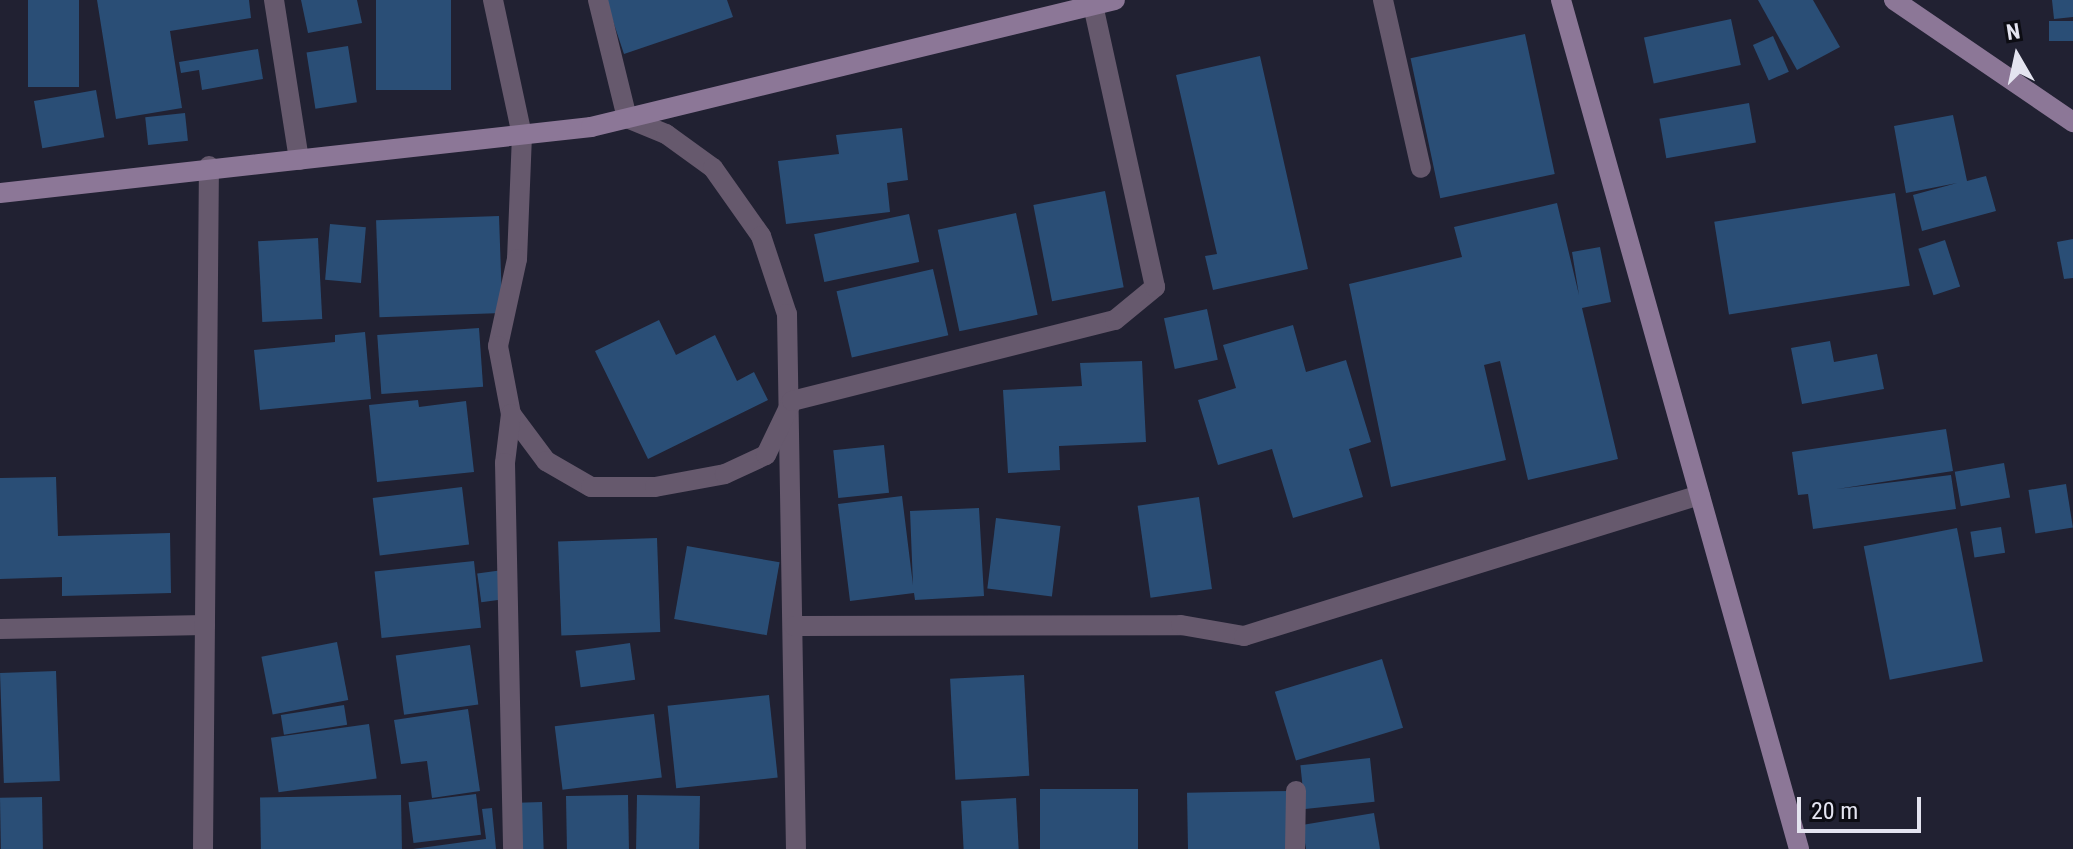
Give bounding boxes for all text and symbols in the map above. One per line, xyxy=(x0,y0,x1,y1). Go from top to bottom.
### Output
north arrow xyxy=(1977,16,2057,96)
text: N xyxy=(2005,18,2022,45)
scale bar xyxy=(1801,781,1925,831)
text: 20 m xyxy=(1811,797,1858,825)

